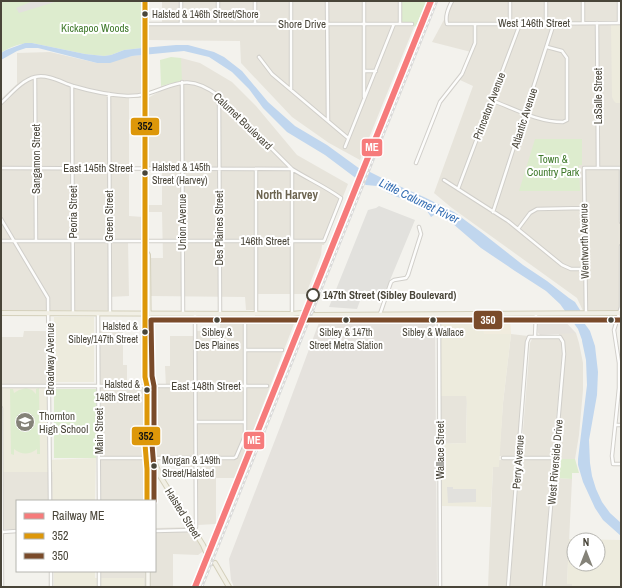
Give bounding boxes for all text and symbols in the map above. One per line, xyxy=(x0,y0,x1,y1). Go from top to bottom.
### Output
place label: Halsted & 146th Street/Shore xyxy=(152,8,259,21)
marker: Halsted & 146th Street/Shore xyxy=(140,9,150,19)
street label: West 146th Street xyxy=(498,16,571,30)
street label: Shore Drive xyxy=(278,17,326,31)
park label: Kickapoo Woods xyxy=(61,21,130,35)
street label: LaSalle Street xyxy=(591,67,605,124)
street label: Princeton Avenue xyxy=(470,70,508,142)
street label: Atlantic Avenue xyxy=(507,86,540,151)
street label: Calumet Boulevard xyxy=(211,89,275,153)
line badge: 352 xyxy=(130,117,160,136)
text: 352 xyxy=(137,119,153,133)
street label: Sangamon Street xyxy=(29,123,43,194)
line badge: ME xyxy=(361,138,383,157)
text: ME xyxy=(365,140,379,154)
park label: Town & Country Park xyxy=(527,152,580,179)
street label: East 145th Street xyxy=(63,161,133,175)
place label: Halsted & 145th Street (Harvey) xyxy=(152,161,210,187)
marker: Halsted & 145th Street (Harvey) xyxy=(140,168,150,178)
water label: Little Calumet River xyxy=(376,175,462,228)
street label: Peoria Street xyxy=(66,185,80,239)
district label: North Harvey xyxy=(256,187,318,203)
street label: Green Street xyxy=(102,190,116,242)
street label: Des Plaines Street xyxy=(212,190,226,266)
street label: Union Avenue xyxy=(175,194,189,250)
street label: Wentworth Avenue xyxy=(576,203,592,279)
street label: 146th Street xyxy=(240,234,290,248)
marker: 147th Street (Sibley Boulevard) xyxy=(306,288,320,302)
place label: 147th Street (Sibley Boulevard) xyxy=(323,288,456,302)
line badge: 350 xyxy=(473,310,503,330)
text: 350 xyxy=(480,313,496,327)
marker: Sibley & Des Plaines xyxy=(212,315,222,325)
marker: Sibley & 147th Street Metra Station xyxy=(341,315,351,325)
marker: Sibley & Wallace xyxy=(428,315,438,325)
unlabelled marker xyxy=(606,315,616,325)
place label: Halsted & Sibley/147th Street xyxy=(68,320,139,346)
street label: Broadway Avenue xyxy=(43,323,57,395)
place label: Sibley & Des Plaines xyxy=(195,326,239,352)
place label: Sibley & 147th Street Metra Station xyxy=(309,326,383,352)
place label: Sibley & Wallace xyxy=(402,326,464,339)
marker: Halsted & Sibley/147th Street xyxy=(140,327,150,337)
place label: Halsted & 148th Street xyxy=(95,378,141,404)
street label: East 148th Street xyxy=(171,379,241,393)
marker: Halsted & 148th Street xyxy=(142,385,152,395)
street label: Main Street xyxy=(92,407,106,454)
place label: Thornton High School xyxy=(39,409,88,436)
school or university icon: Thornton High School xyxy=(14,411,36,433)
street label: West Riverside Drive xyxy=(544,419,566,505)
street label: Wallace Street xyxy=(433,420,447,479)
line badge: 352 xyxy=(131,426,161,446)
text: 352 xyxy=(138,429,154,443)
line badge: ME xyxy=(243,431,265,450)
text: ME xyxy=(247,433,261,447)
street label: Perry Avenue xyxy=(509,435,527,489)
place label: Morgan & 149th Street/Halsted xyxy=(162,454,220,480)
marker: Morgan & 149th Street/Halsted xyxy=(149,461,159,471)
street label: Halsted Street xyxy=(162,485,204,541)
legend xyxy=(16,500,156,572)
text: Railway ME xyxy=(52,508,105,524)
text: 352 xyxy=(52,528,68,544)
north arrow xyxy=(566,532,606,572)
text: N xyxy=(583,535,589,549)
text: 350 xyxy=(52,548,68,564)

